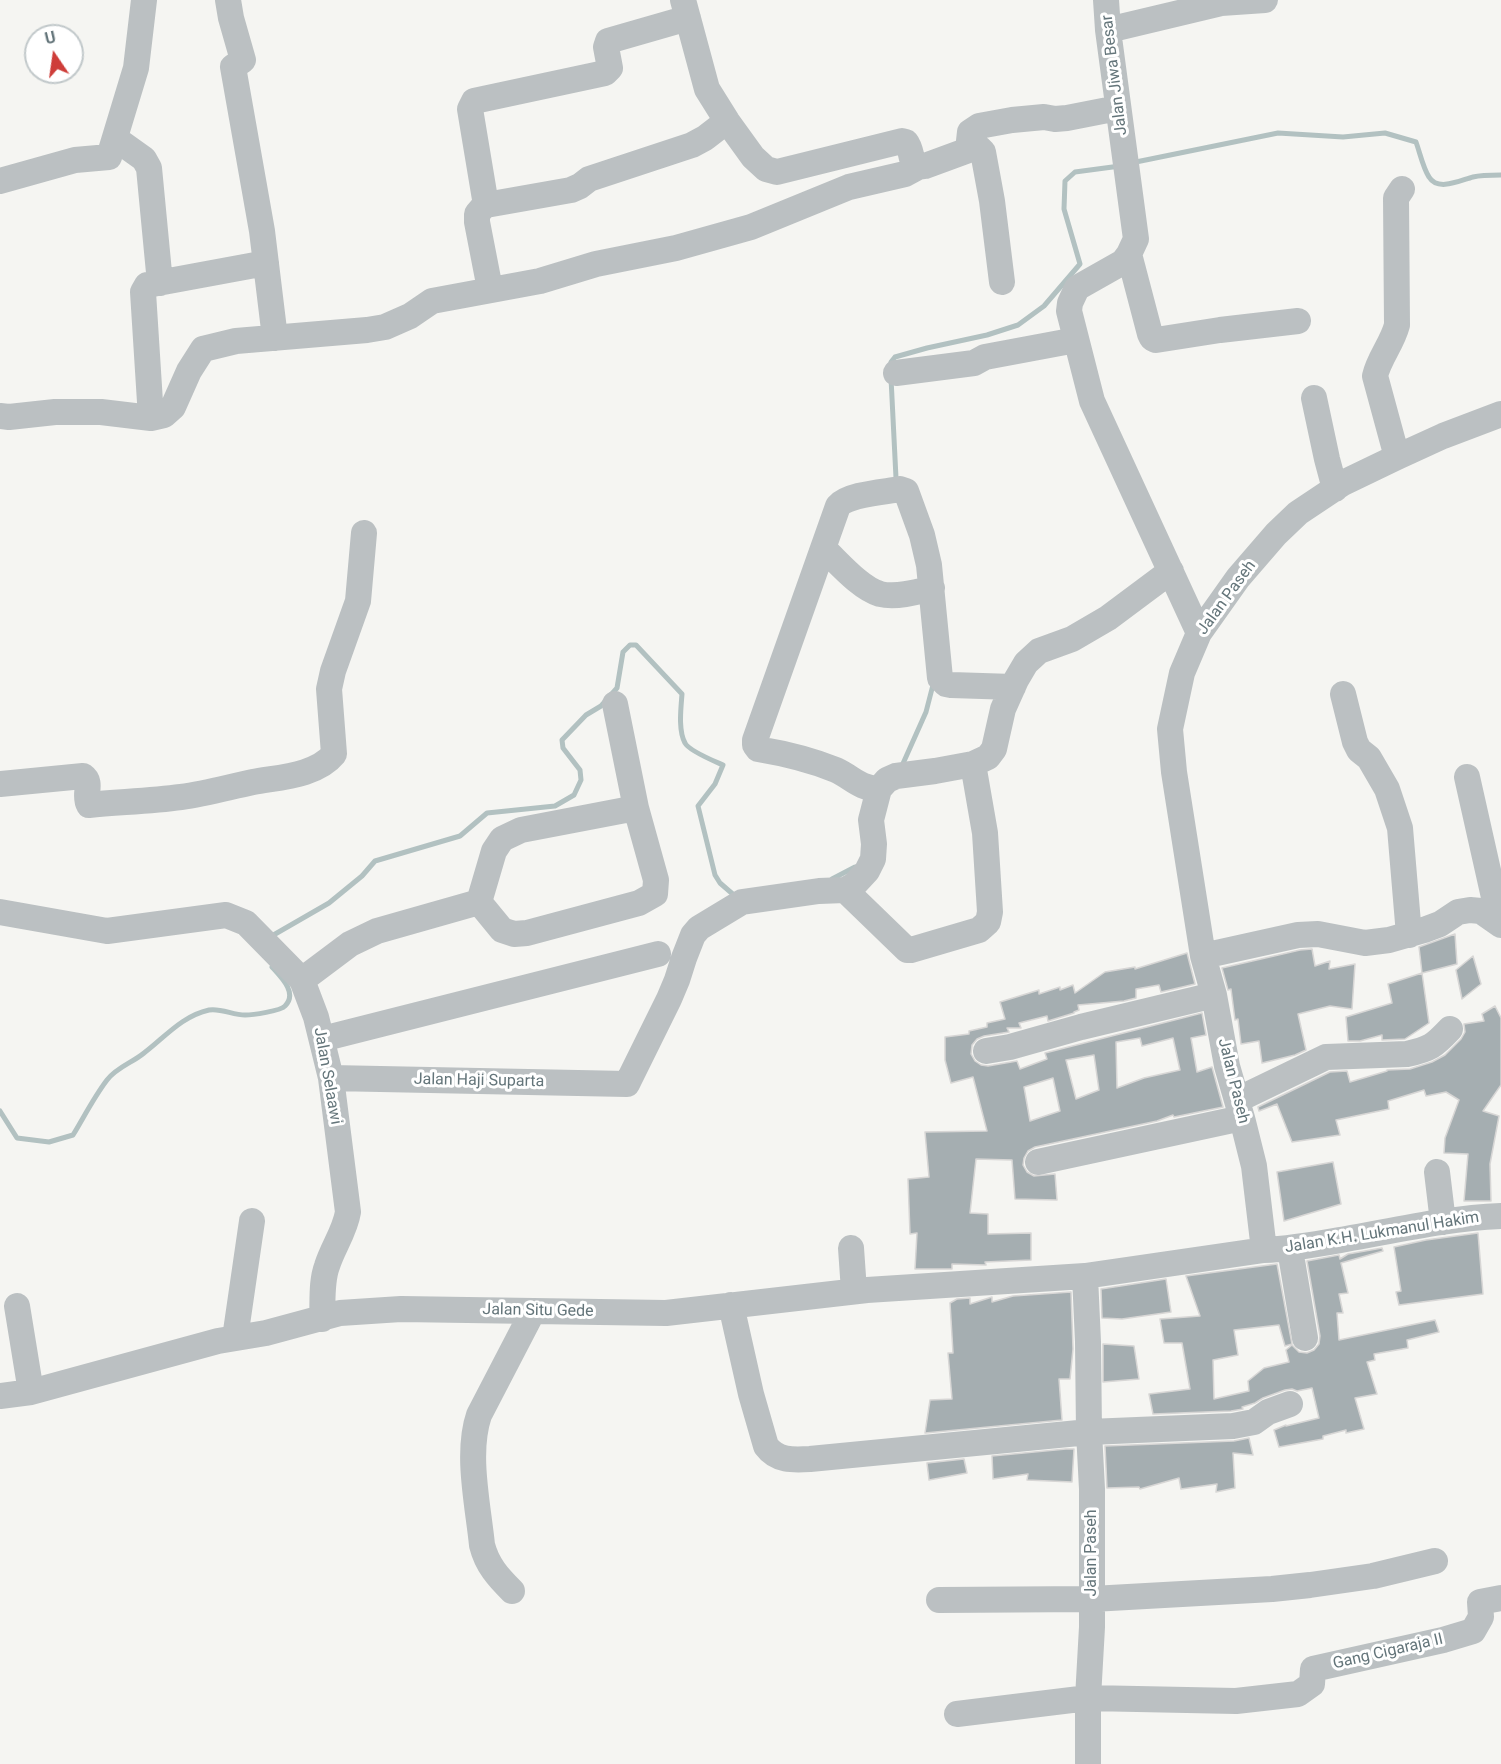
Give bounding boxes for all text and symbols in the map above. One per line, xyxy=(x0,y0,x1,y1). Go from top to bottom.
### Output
street label: Jalan Jiwa Besar xyxy=(1098,14,1132,136)
north arrow xyxy=(24,24,84,84)
text: U xyxy=(43,27,58,48)
street label: Jalan Paseh xyxy=(1194,557,1260,639)
street label: Jalan Selaawi xyxy=(309,1026,345,1126)
street label: Jalan Paseh xyxy=(1213,1036,1253,1126)
street label: Jalan Haji Suparta xyxy=(414,1070,544,1092)
street label: Jalan K.H. Lukmanul Hakim xyxy=(1284,1208,1480,1258)
street label: Jalan Situ Gede xyxy=(482,1300,594,1322)
street label: Jalan Paseh xyxy=(1082,1509,1102,1597)
street label: Gang Cigaraja II xyxy=(1331,1630,1445,1674)

